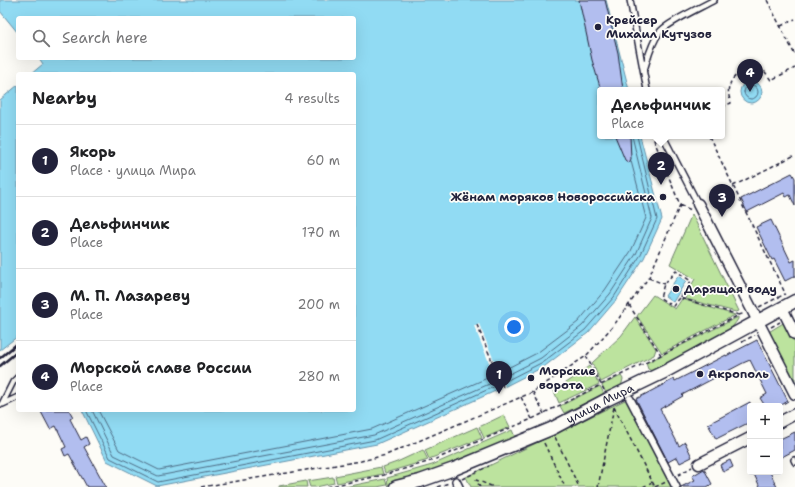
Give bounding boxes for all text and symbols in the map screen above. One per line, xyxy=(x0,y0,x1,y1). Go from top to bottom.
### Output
place label: Крейсер Михаил Кутузов xyxy=(606,12,712,42)
search box xyxy=(16,16,356,60)
marker: Крейсер Михаил Кутузов xyxy=(593,22,603,32)
icon: search xyxy=(30,27,52,49)
text: Search here xyxy=(62,28,148,48)
pin: 4 xyxy=(737,59,763,92)
text: Nearby xyxy=(32,87,97,109)
popup xyxy=(597,87,725,139)
text: 4 results xyxy=(284,90,340,107)
text: Дельфинчик xyxy=(611,95,711,115)
text: Place xyxy=(611,115,644,132)
text: Якорь xyxy=(70,142,116,162)
text: 1 xyxy=(42,152,48,169)
text: 60 m xyxy=(307,152,340,169)
pin: 2 xyxy=(648,152,674,185)
text: Place · улица Мира xyxy=(70,162,196,179)
pin: 3 xyxy=(709,184,735,217)
place label: Жёнам моряков Новороссийска xyxy=(451,189,656,205)
marker: Жёнам моряков Новороссийска xyxy=(658,192,668,202)
text: Дельфинчик xyxy=(70,214,170,234)
text: 2 xyxy=(40,224,50,241)
text: 170 m xyxy=(302,224,340,241)
text: Place xyxy=(70,234,103,251)
place label: Дарящая воду xyxy=(684,281,777,297)
marker: Дарящая воду xyxy=(671,284,681,294)
text: М. П. Лазареву xyxy=(70,286,190,306)
text: 3 xyxy=(40,296,50,313)
text: 200 m xyxy=(298,296,340,313)
text: Place xyxy=(70,306,103,323)
your location xyxy=(504,317,524,337)
text: Морской славе России xyxy=(70,358,252,378)
pin: 1 xyxy=(486,361,512,394)
place label: Морские ворота xyxy=(539,363,596,393)
place label: Акрополь xyxy=(708,366,769,382)
text: 4 xyxy=(40,368,50,385)
text: 280 m xyxy=(298,368,340,385)
marker: Акрополь xyxy=(695,369,705,379)
marker: Морские ворота xyxy=(526,373,536,383)
text: Place xyxy=(70,378,103,395)
street label: улица Мира xyxy=(563,379,637,428)
map controls xyxy=(747,403,783,475)
button: + xyxy=(747,403,783,439)
button: − xyxy=(747,439,783,475)

